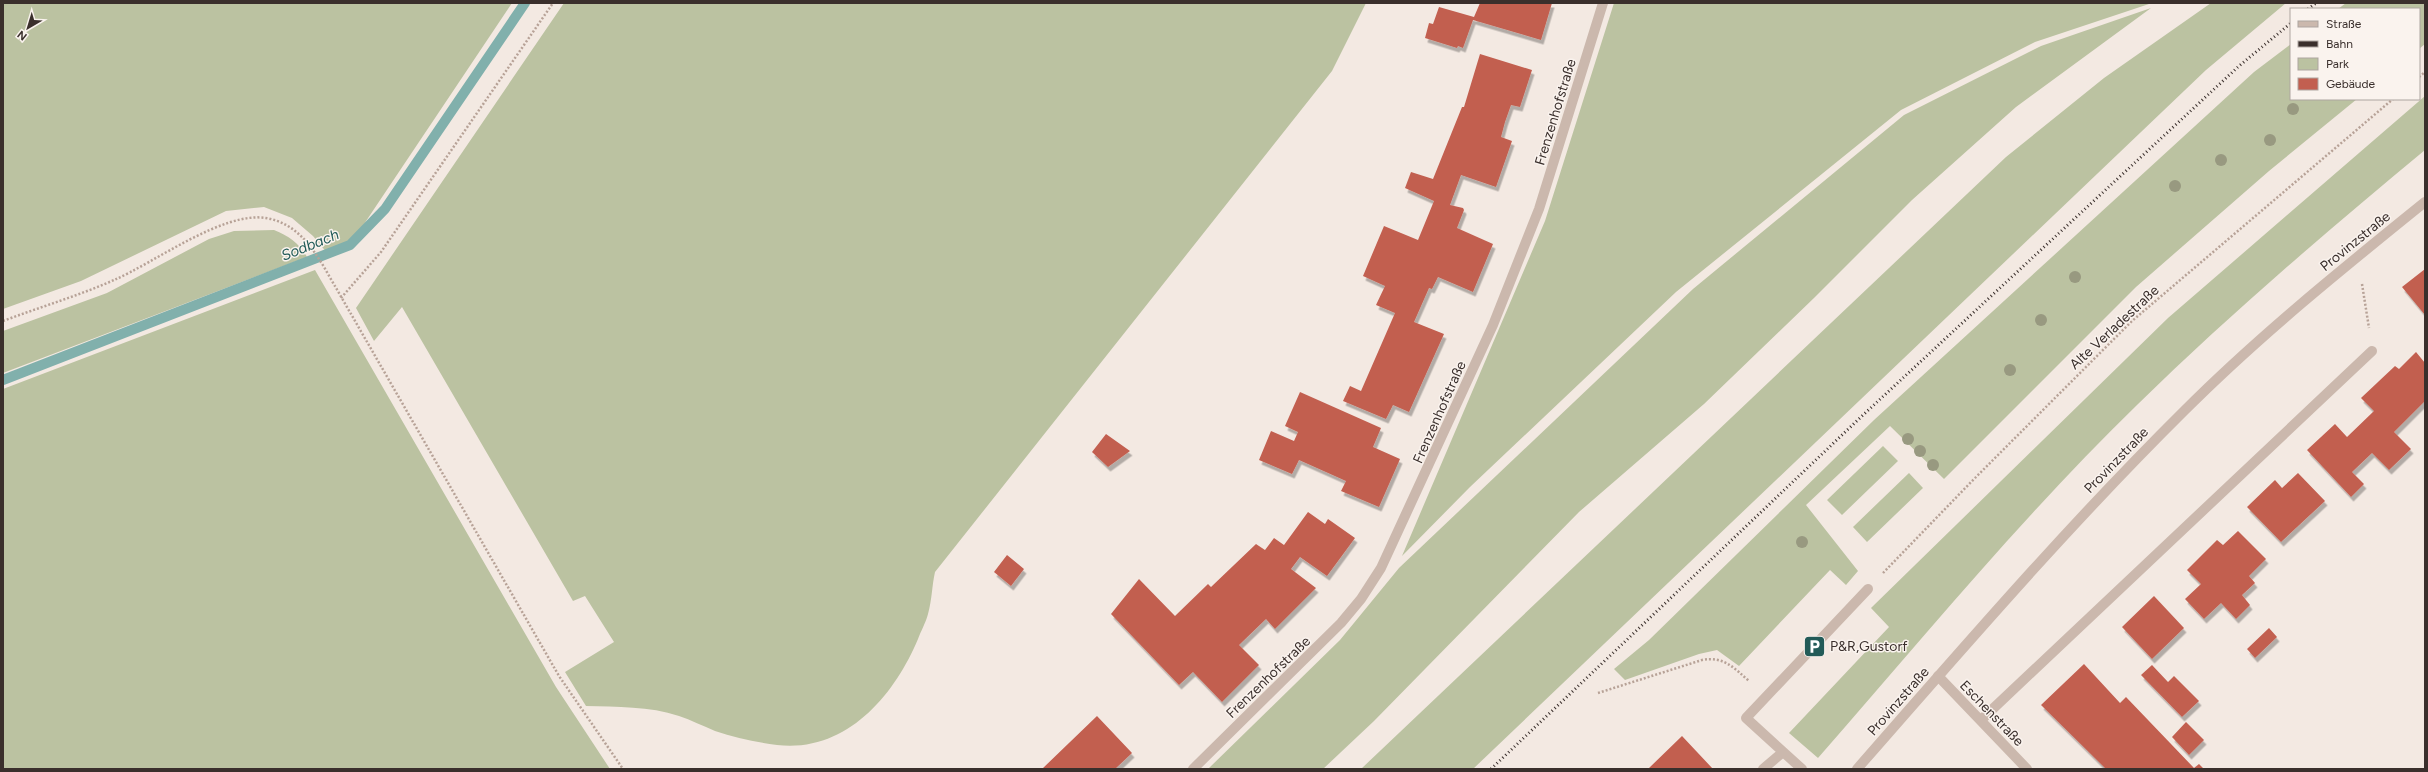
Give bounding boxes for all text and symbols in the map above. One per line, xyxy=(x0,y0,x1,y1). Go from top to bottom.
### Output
north arrow xyxy=(8,8,48,48)
legend xyxy=(2290,8,2420,100)
text: Straße xyxy=(2326,17,2362,31)
text: N xyxy=(15,28,30,43)
text: Bahn xyxy=(2326,37,2353,51)
street label: Frenzenhofstraße xyxy=(1531,57,1580,167)
text: Park xyxy=(2326,57,2349,71)
text: Gebäude xyxy=(2326,77,2376,91)
street label: Provinzstraße xyxy=(2317,208,2394,275)
water label: Sodbach xyxy=(278,225,342,265)
street label: Alte Verladestraße xyxy=(2066,281,2163,373)
street label: Frenzenhofstraße xyxy=(1409,358,1470,466)
street label: Provinzstraße xyxy=(2081,424,2152,497)
street label: Frenzenhofstraße xyxy=(1223,633,1314,722)
parking icon: P&R,Gustorf xyxy=(1801,633,1827,659)
place label: P&R,Gustorf xyxy=(1830,638,1908,655)
street label: Provinzstraße xyxy=(1864,663,1933,739)
street label: Eschenstraße xyxy=(1956,677,2027,750)

